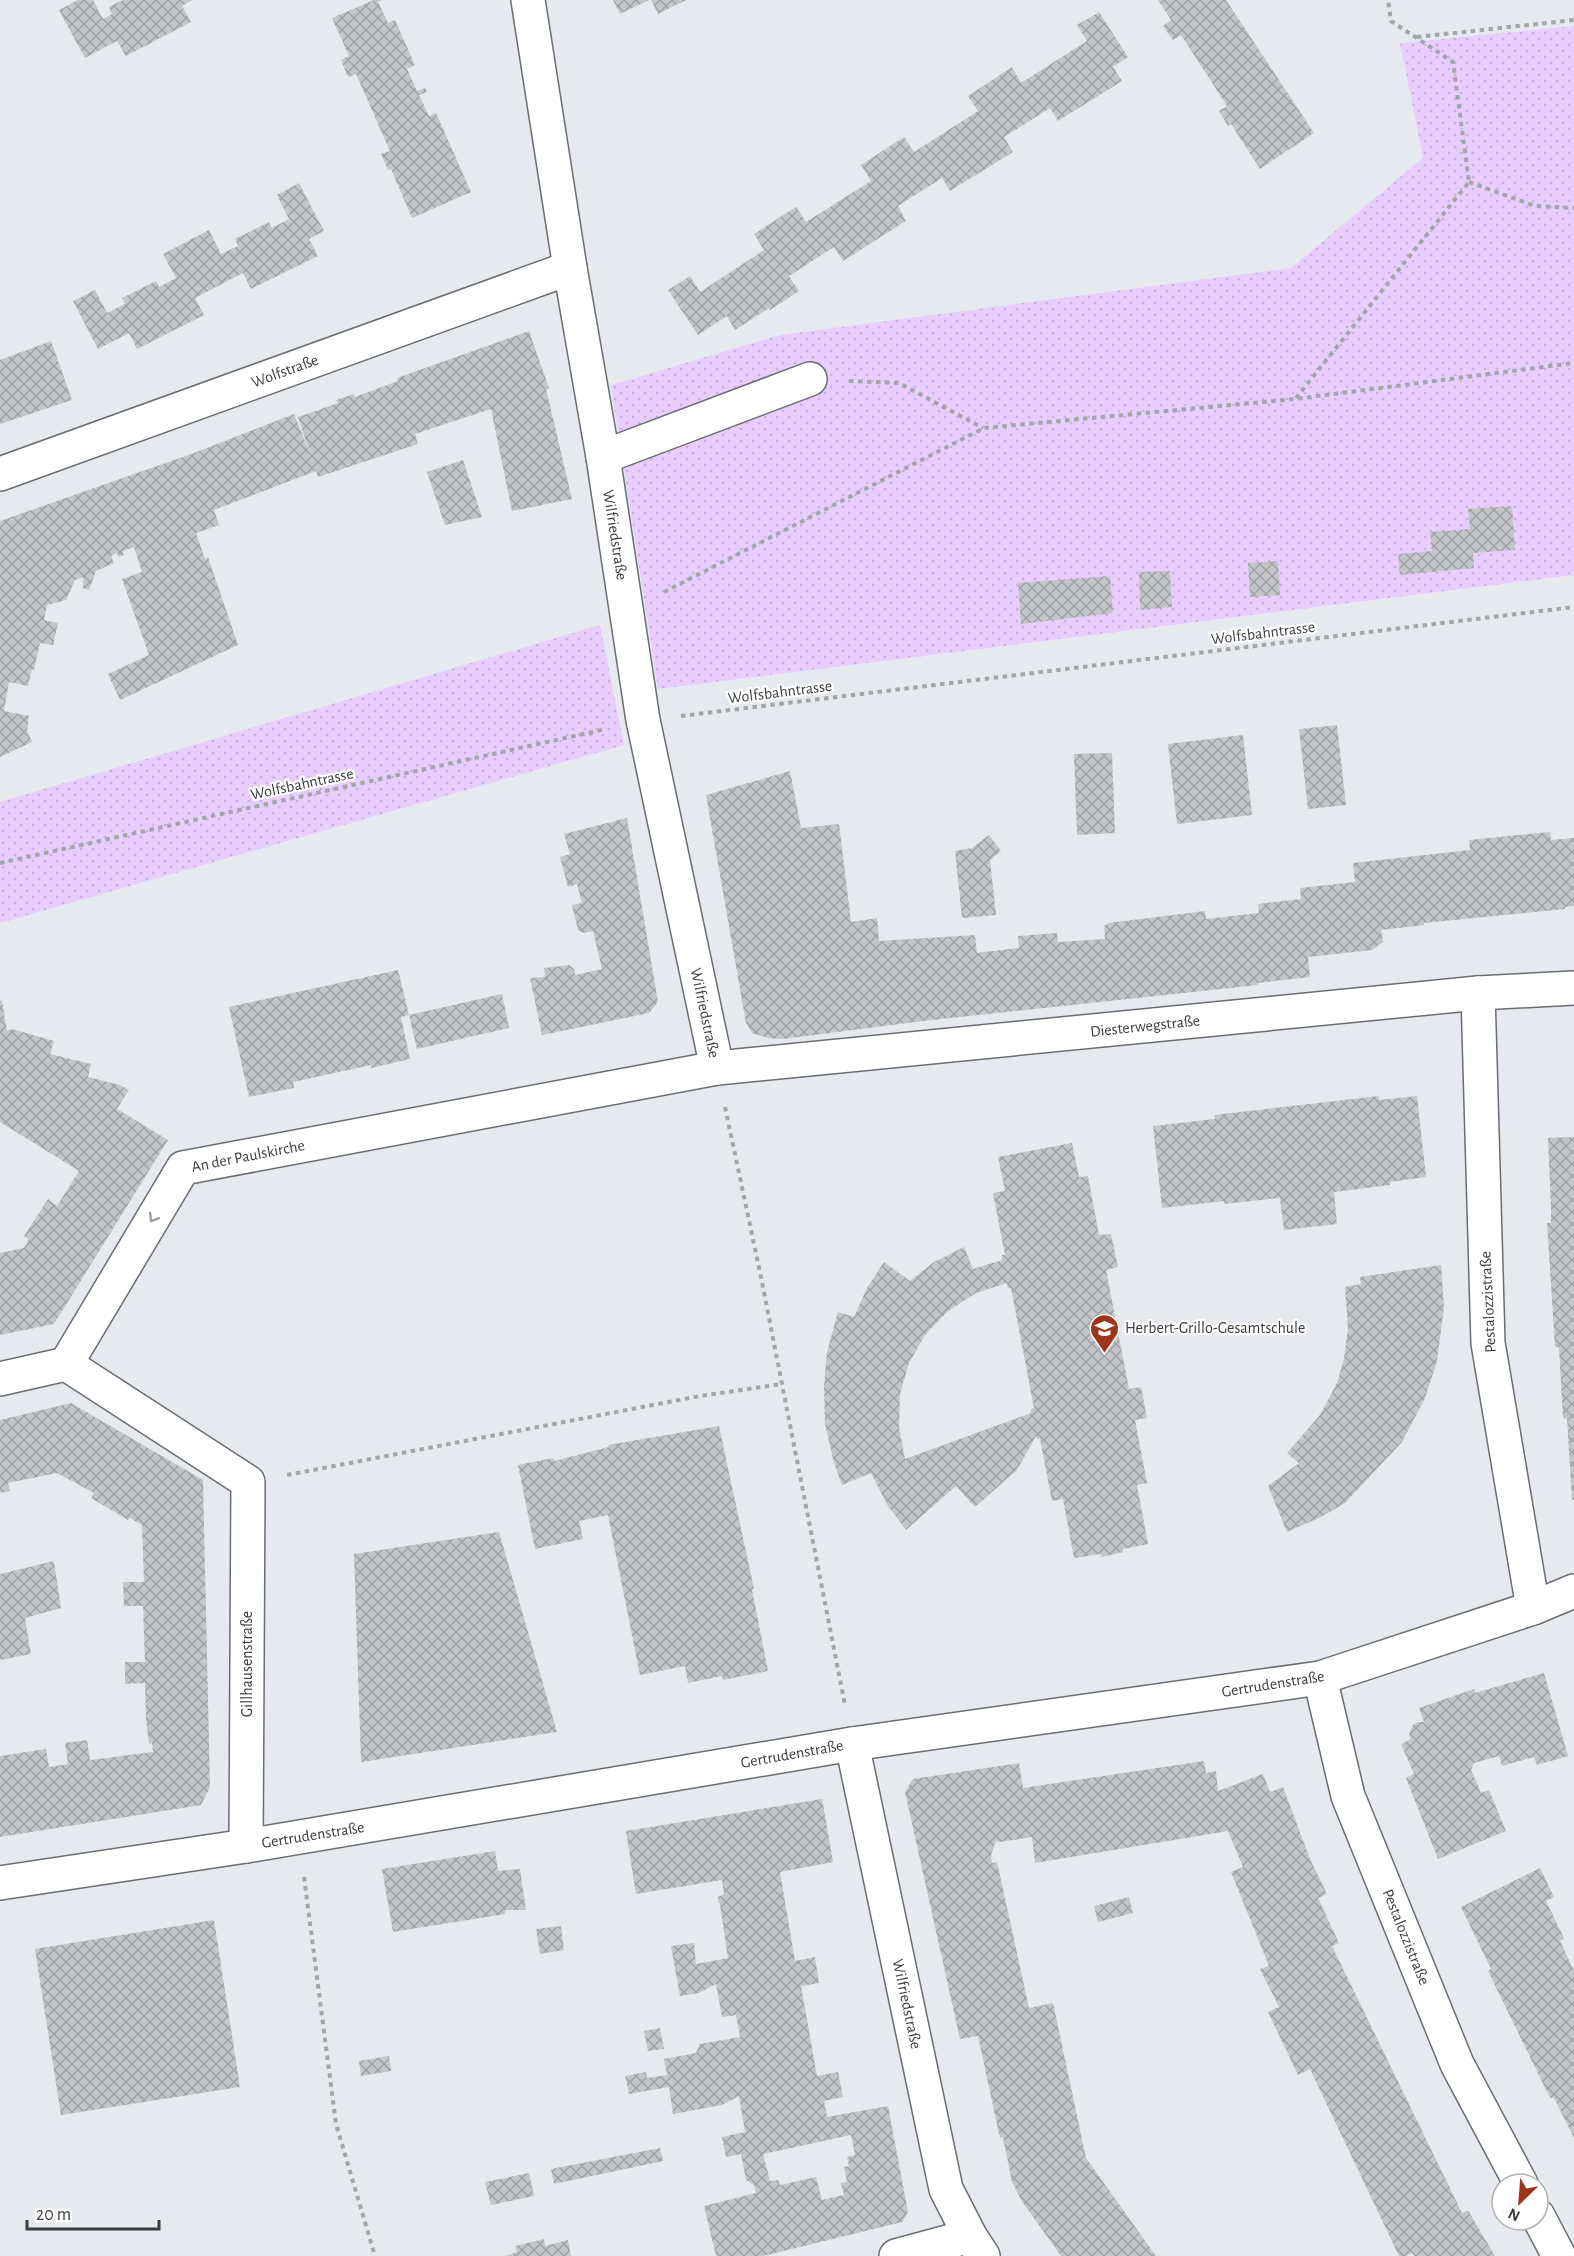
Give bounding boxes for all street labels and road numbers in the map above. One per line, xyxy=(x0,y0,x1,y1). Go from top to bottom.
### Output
street label: Wolfstraße xyxy=(249,352,321,390)
street label: Wilfriedstraße xyxy=(600,489,630,581)
street label: Wolfsbahntrasse xyxy=(1210,619,1316,647)
street label: Wolfsbahntrasse xyxy=(727,678,833,706)
street label: Wolfsbahntrasse xyxy=(249,765,355,803)
street label: Wilfriedstraße xyxy=(688,967,722,1059)
street label: Diesterwegstraße xyxy=(1089,1012,1201,1040)
street label: An der Paulskirche xyxy=(190,1137,306,1175)
street label: Pestalozzistraße xyxy=(1477,1251,1499,1353)
street label: Gillhausenstraße xyxy=(239,1611,255,1717)
street label: Gertrudenstraße xyxy=(1220,1668,1326,1700)
street label: Gertrudenstraße xyxy=(739,1737,845,1771)
street label: Gertrudenstraße xyxy=(260,1819,366,1851)
street label: Pestalozzistraße xyxy=(1380,1887,1432,1987)
street label: Wilfriedstraße xyxy=(890,1958,924,2050)

